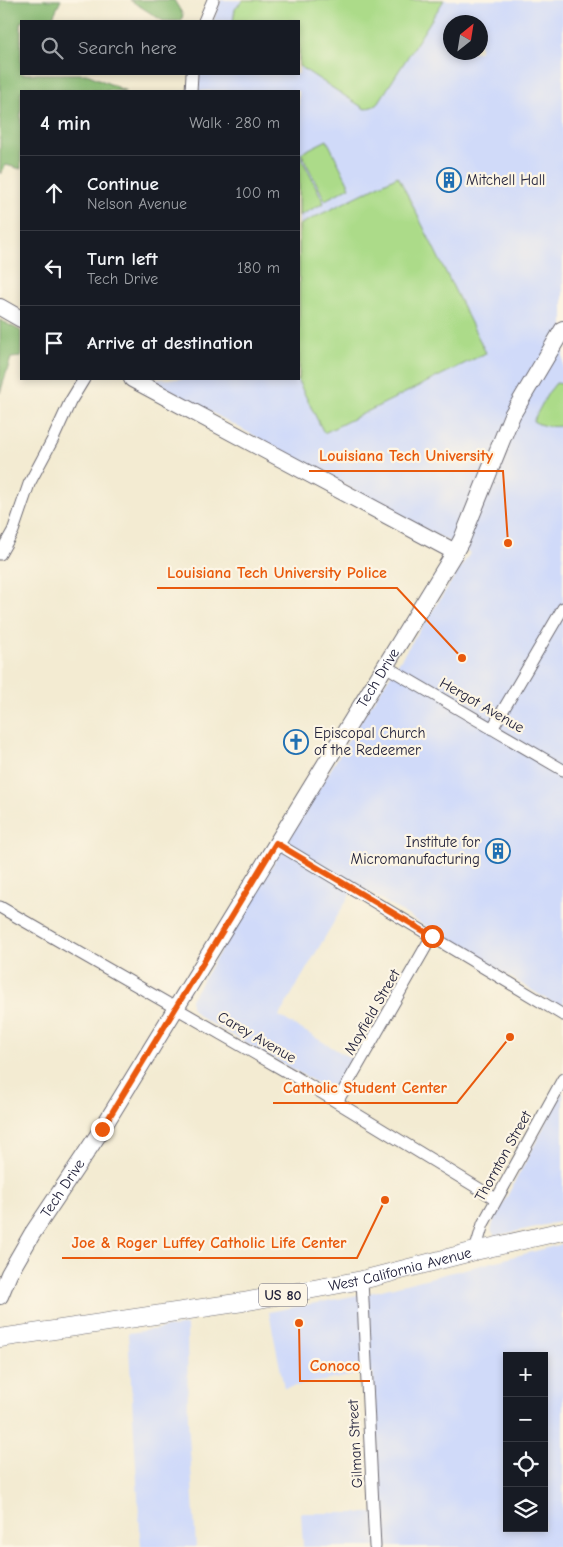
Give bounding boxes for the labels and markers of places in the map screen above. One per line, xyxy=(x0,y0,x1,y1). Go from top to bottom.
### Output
building icon: Mitchell Hall xyxy=(436,167,462,193)
place label: Mitchell Hall xyxy=(466,171,545,189)
callout: Louisiana Tech University xyxy=(309,440,503,471)
callout: Louisiana Tech University Police xyxy=(157,557,397,588)
place label: Episcopal Church of the Redeemer xyxy=(314,724,425,759)
church icon: Episcopal Church of the Redeemer xyxy=(283,729,309,755)
place label: Institute for Micromanufacturing xyxy=(351,833,480,868)
building icon: Institute for Micromanufacturing xyxy=(485,838,511,864)
callout: Catholic Student Center xyxy=(273,1072,457,1103)
callout: Joe & Roger Luffey Catholic Life Center xyxy=(62,1227,357,1258)
callout: Conoco xyxy=(300,1350,370,1381)

